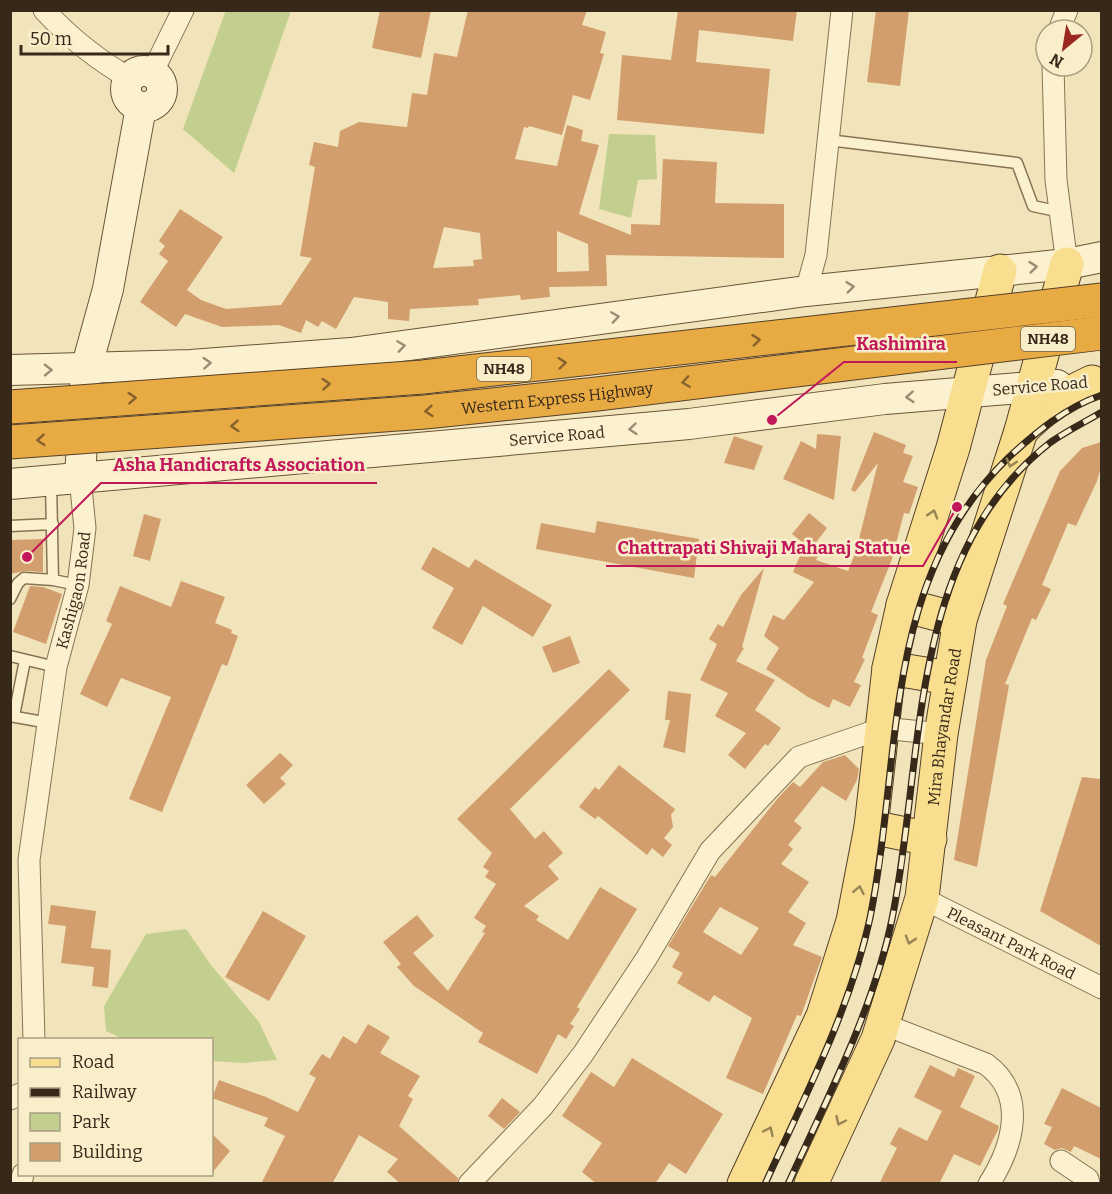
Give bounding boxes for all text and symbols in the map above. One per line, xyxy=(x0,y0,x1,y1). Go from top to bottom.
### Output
scale bar xyxy=(21,18,168,56)
north arrow xyxy=(1034,18,1094,78)
text: 50 m xyxy=(30,28,72,50)
text: N xyxy=(1047,49,1067,72)
one-way arrow xyxy=(1029,261,1038,274)
one-way arrow xyxy=(846,281,855,294)
one-way arrow xyxy=(611,312,620,324)
callout: Kashimira xyxy=(844,326,957,362)
road number: NH48 xyxy=(1021,327,1075,351)
text: Kashimira xyxy=(856,333,946,355)
one-way arrow xyxy=(751,334,760,347)
one-way arrow xyxy=(397,341,406,353)
one-way arrow xyxy=(203,357,212,370)
road number: NH48 xyxy=(477,357,531,381)
one-way arrow xyxy=(558,357,567,370)
one-way arrow xyxy=(44,363,53,376)
street label: Service Road xyxy=(991,372,1089,400)
one-way arrow xyxy=(681,376,690,388)
one-way arrow xyxy=(322,378,331,391)
street label: Western Express Highway xyxy=(460,378,655,418)
one-way arrow xyxy=(906,391,915,404)
one-way arrow xyxy=(127,392,136,405)
one-way arrow xyxy=(425,404,434,417)
one-way arrow xyxy=(231,419,240,432)
street label: Service Road xyxy=(508,422,606,449)
one-way arrow xyxy=(628,422,638,435)
one-way arrow xyxy=(36,433,45,446)
callout: Asha Handicrafts Association xyxy=(101,447,377,483)
text: Asha Handicrafts Association xyxy=(113,454,365,476)
one-way arrow xyxy=(1006,457,1018,468)
one-way arrow xyxy=(926,509,938,520)
street label: Kashigaon Road xyxy=(52,530,94,651)
callout: Chattrapati Shivaji Maharaj Statue xyxy=(606,530,923,566)
text: Chattrapati Shivaji Maharaj Statue xyxy=(618,537,911,559)
street label: Mira Bhayandar Road xyxy=(923,646,965,807)
one-way arrow xyxy=(852,885,865,895)
street label: Pleasant Park Road xyxy=(944,903,1079,983)
one-way arrow xyxy=(905,934,917,945)
legend xyxy=(18,1038,213,1176)
text: Road xyxy=(72,1051,115,1073)
text: Railway xyxy=(72,1081,137,1103)
text: Park xyxy=(72,1111,111,1133)
one-way arrow xyxy=(835,1115,847,1126)
one-way arrow xyxy=(762,1126,774,1137)
text: Building xyxy=(72,1141,143,1163)

